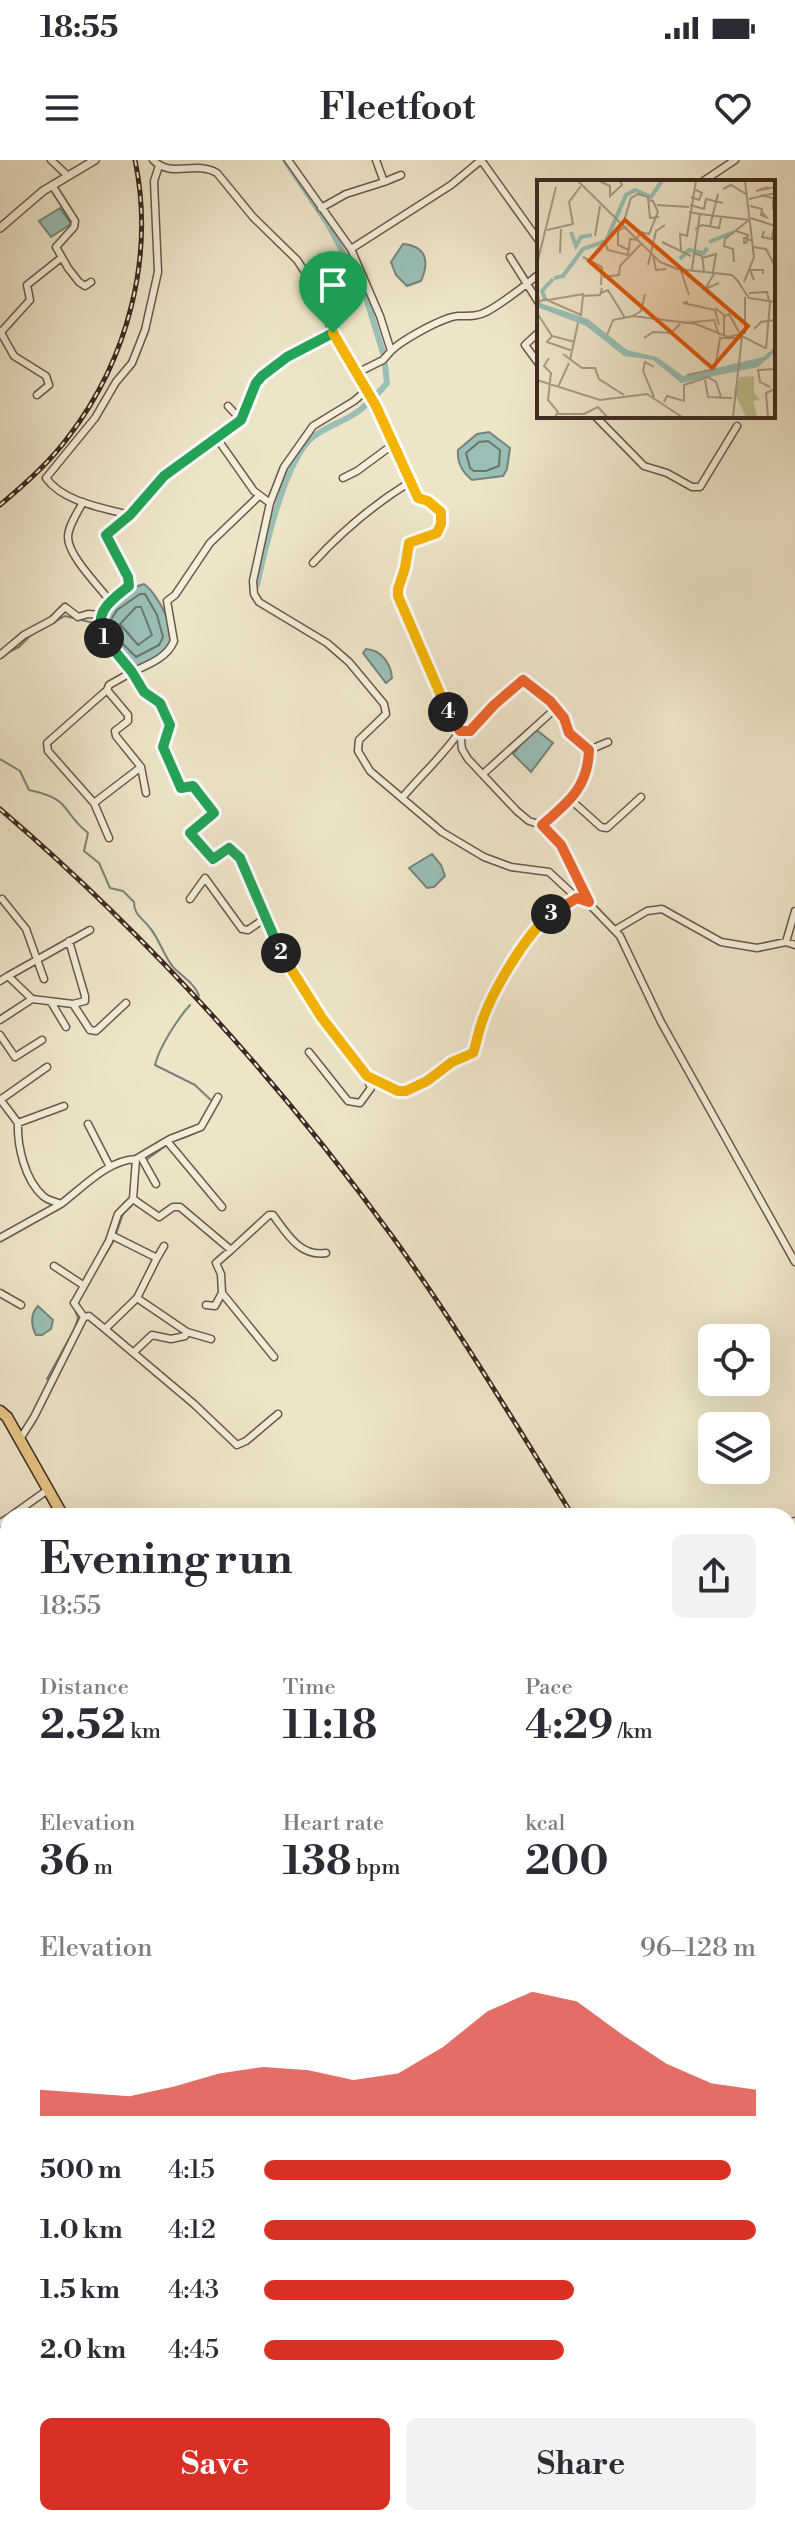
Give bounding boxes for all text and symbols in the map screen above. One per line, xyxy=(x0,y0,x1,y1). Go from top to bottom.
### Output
text: 18:55 xyxy=(40,9,118,47)
icon: menu xyxy=(40,86,84,130)
text: Fleetfoot xyxy=(320,86,475,131)
icon: heart xyxy=(711,86,755,130)
inset map xyxy=(537,180,775,418)
pin xyxy=(299,251,367,333)
icon: arrive xyxy=(311,263,355,307)
pin: 1 xyxy=(84,618,124,658)
text: 1 xyxy=(99,624,109,651)
pin: 4 xyxy=(428,692,468,732)
text: 4 xyxy=(441,698,455,725)
pin: 3 xyxy=(531,894,571,934)
text: 3 xyxy=(544,900,558,927)
pin: 2 xyxy=(261,933,301,973)
text: 2 xyxy=(274,939,288,966)
map controls xyxy=(698,1324,770,1484)
button: locate xyxy=(698,1324,770,1396)
button: layers xyxy=(698,1412,770,1484)
text: Evening run xyxy=(40,1532,293,1587)
button: share xyxy=(672,1534,756,1618)
text: 18:55 xyxy=(40,1590,101,1622)
text: Distance xyxy=(40,1674,129,1701)
text: Time xyxy=(283,1674,336,1701)
text: Pace xyxy=(525,1674,573,1701)
text: 2.52 xyxy=(40,1701,126,1751)
text: 11:18 xyxy=(283,1701,377,1751)
text: 4:29 xyxy=(525,1701,613,1751)
text: km xyxy=(126,1718,161,1745)
text: /km xyxy=(613,1718,653,1745)
text: Elevation xyxy=(40,1810,135,1837)
text: Heart rate xyxy=(283,1810,384,1837)
text: kcal xyxy=(525,1810,565,1837)
text: 36 xyxy=(40,1837,89,1887)
text: 138 xyxy=(283,1837,351,1887)
text: 200 xyxy=(525,1837,609,1887)
text: m xyxy=(89,1854,113,1881)
text: bpm xyxy=(351,1854,400,1881)
text: Elevation xyxy=(40,1932,153,1964)
text: 96–128 m xyxy=(640,1932,756,1964)
text: 500 m xyxy=(40,2154,122,2186)
text: 4:15 xyxy=(168,2154,215,2186)
text: 1.0 km xyxy=(40,2214,123,2246)
text: 4:12 xyxy=(168,2214,216,2246)
text: 1.5 km xyxy=(40,2274,120,2306)
text: 4:43 xyxy=(168,2274,219,2306)
text: 2.0 km xyxy=(40,2334,126,2366)
text: 4:45 xyxy=(168,2334,219,2366)
button: Save xyxy=(40,2418,390,2510)
button: Share xyxy=(406,2418,756,2510)

